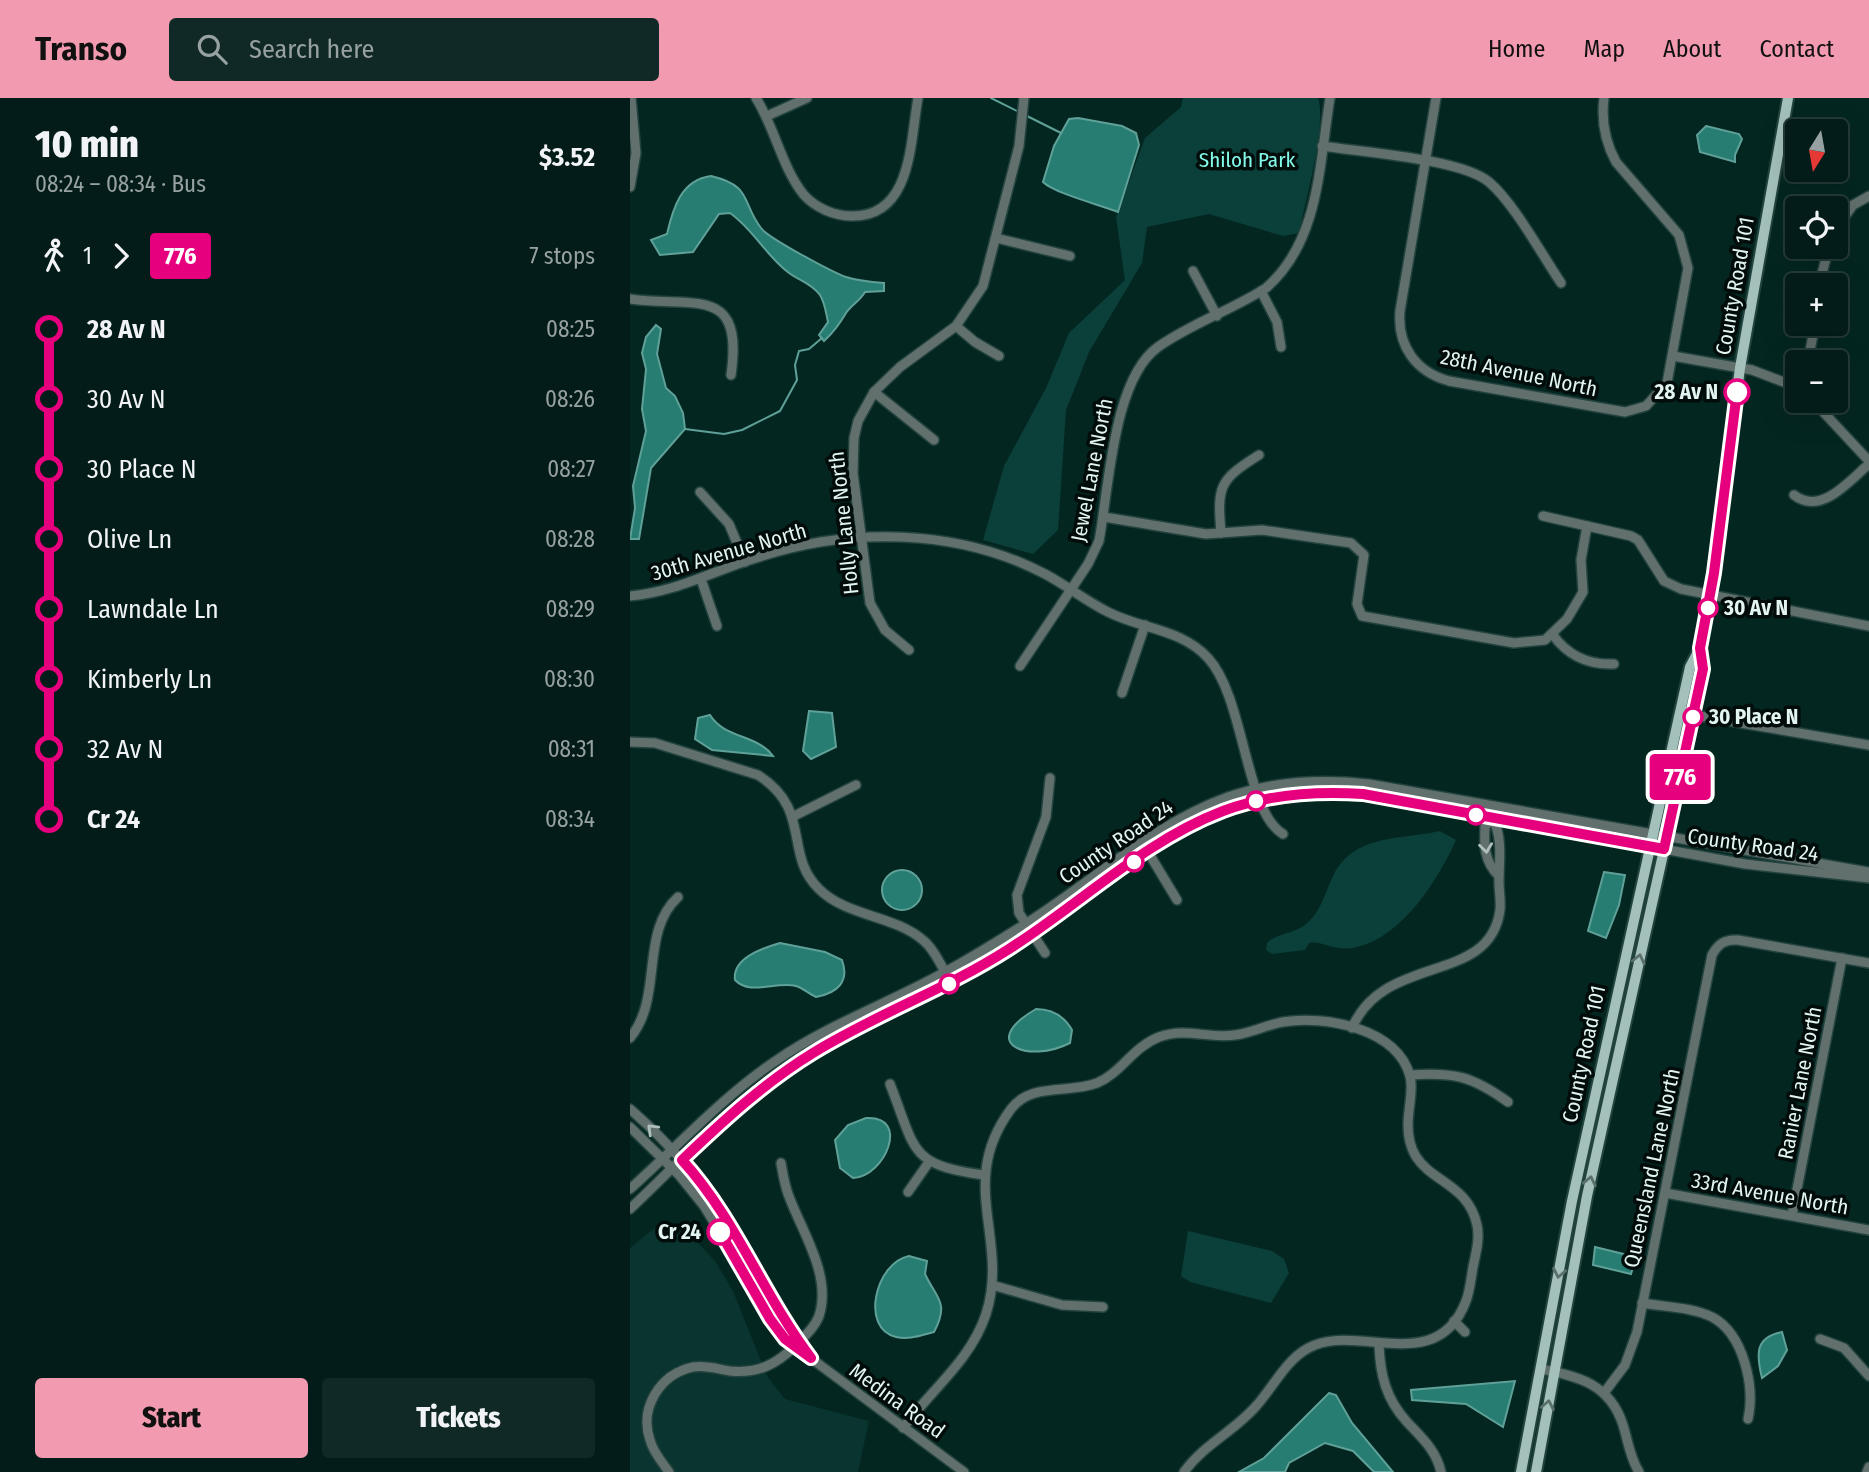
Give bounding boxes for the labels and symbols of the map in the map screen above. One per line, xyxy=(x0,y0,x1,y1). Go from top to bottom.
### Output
north arrow xyxy=(1785,119,1848,182)
park label: Shiloh Park xyxy=(1199,147,1295,173)
street label: County Road 101 xyxy=(1710,215,1760,357)
street label: 28th Avenue North xyxy=(1438,344,1600,402)
place label: 28 Av N xyxy=(1654,379,1718,405)
marker: 28 Av N xyxy=(1724,379,1750,405)
street label: Jewel Lane North xyxy=(1065,396,1119,544)
street label: Holly Lane North xyxy=(824,450,864,596)
street label: 30th Avenue North xyxy=(648,517,810,587)
place label: 30 Av N xyxy=(1723,595,1788,621)
marker: 30 Av N xyxy=(1698,598,1718,618)
place label: 30 Place N xyxy=(1708,704,1798,730)
marker: 30 Place N xyxy=(1683,707,1703,727)
line badge: 776 xyxy=(1640,754,1720,800)
unlabelled marker xyxy=(1246,791,1266,811)
street label: County Road 24 xyxy=(1054,794,1178,890)
unlabelled marker xyxy=(1466,805,1486,825)
street label: County Road 24 xyxy=(1686,823,1820,867)
one-way arrow xyxy=(1478,842,1493,853)
unlabelled marker xyxy=(1124,852,1144,872)
one-way arrow xyxy=(1631,953,1645,965)
unlabelled marker xyxy=(939,974,959,994)
street label: County Road 101 xyxy=(1557,983,1611,1125)
street label: Ranier Lane North xyxy=(1772,1004,1828,1162)
street label: Queensland Lane North xyxy=(1618,1066,1686,1270)
one-way arrow xyxy=(647,1124,660,1137)
street label: 33rd Avenue North xyxy=(1689,1167,1851,1221)
one-way arrow xyxy=(1582,1175,1597,1187)
place label: Cr 24 xyxy=(658,1219,701,1245)
marker: Cr 24 xyxy=(707,1219,733,1245)
one-way arrow xyxy=(1552,1267,1567,1279)
street label: Medina Road xyxy=(844,1358,950,1444)
one-way arrow xyxy=(1540,1399,1555,1411)

